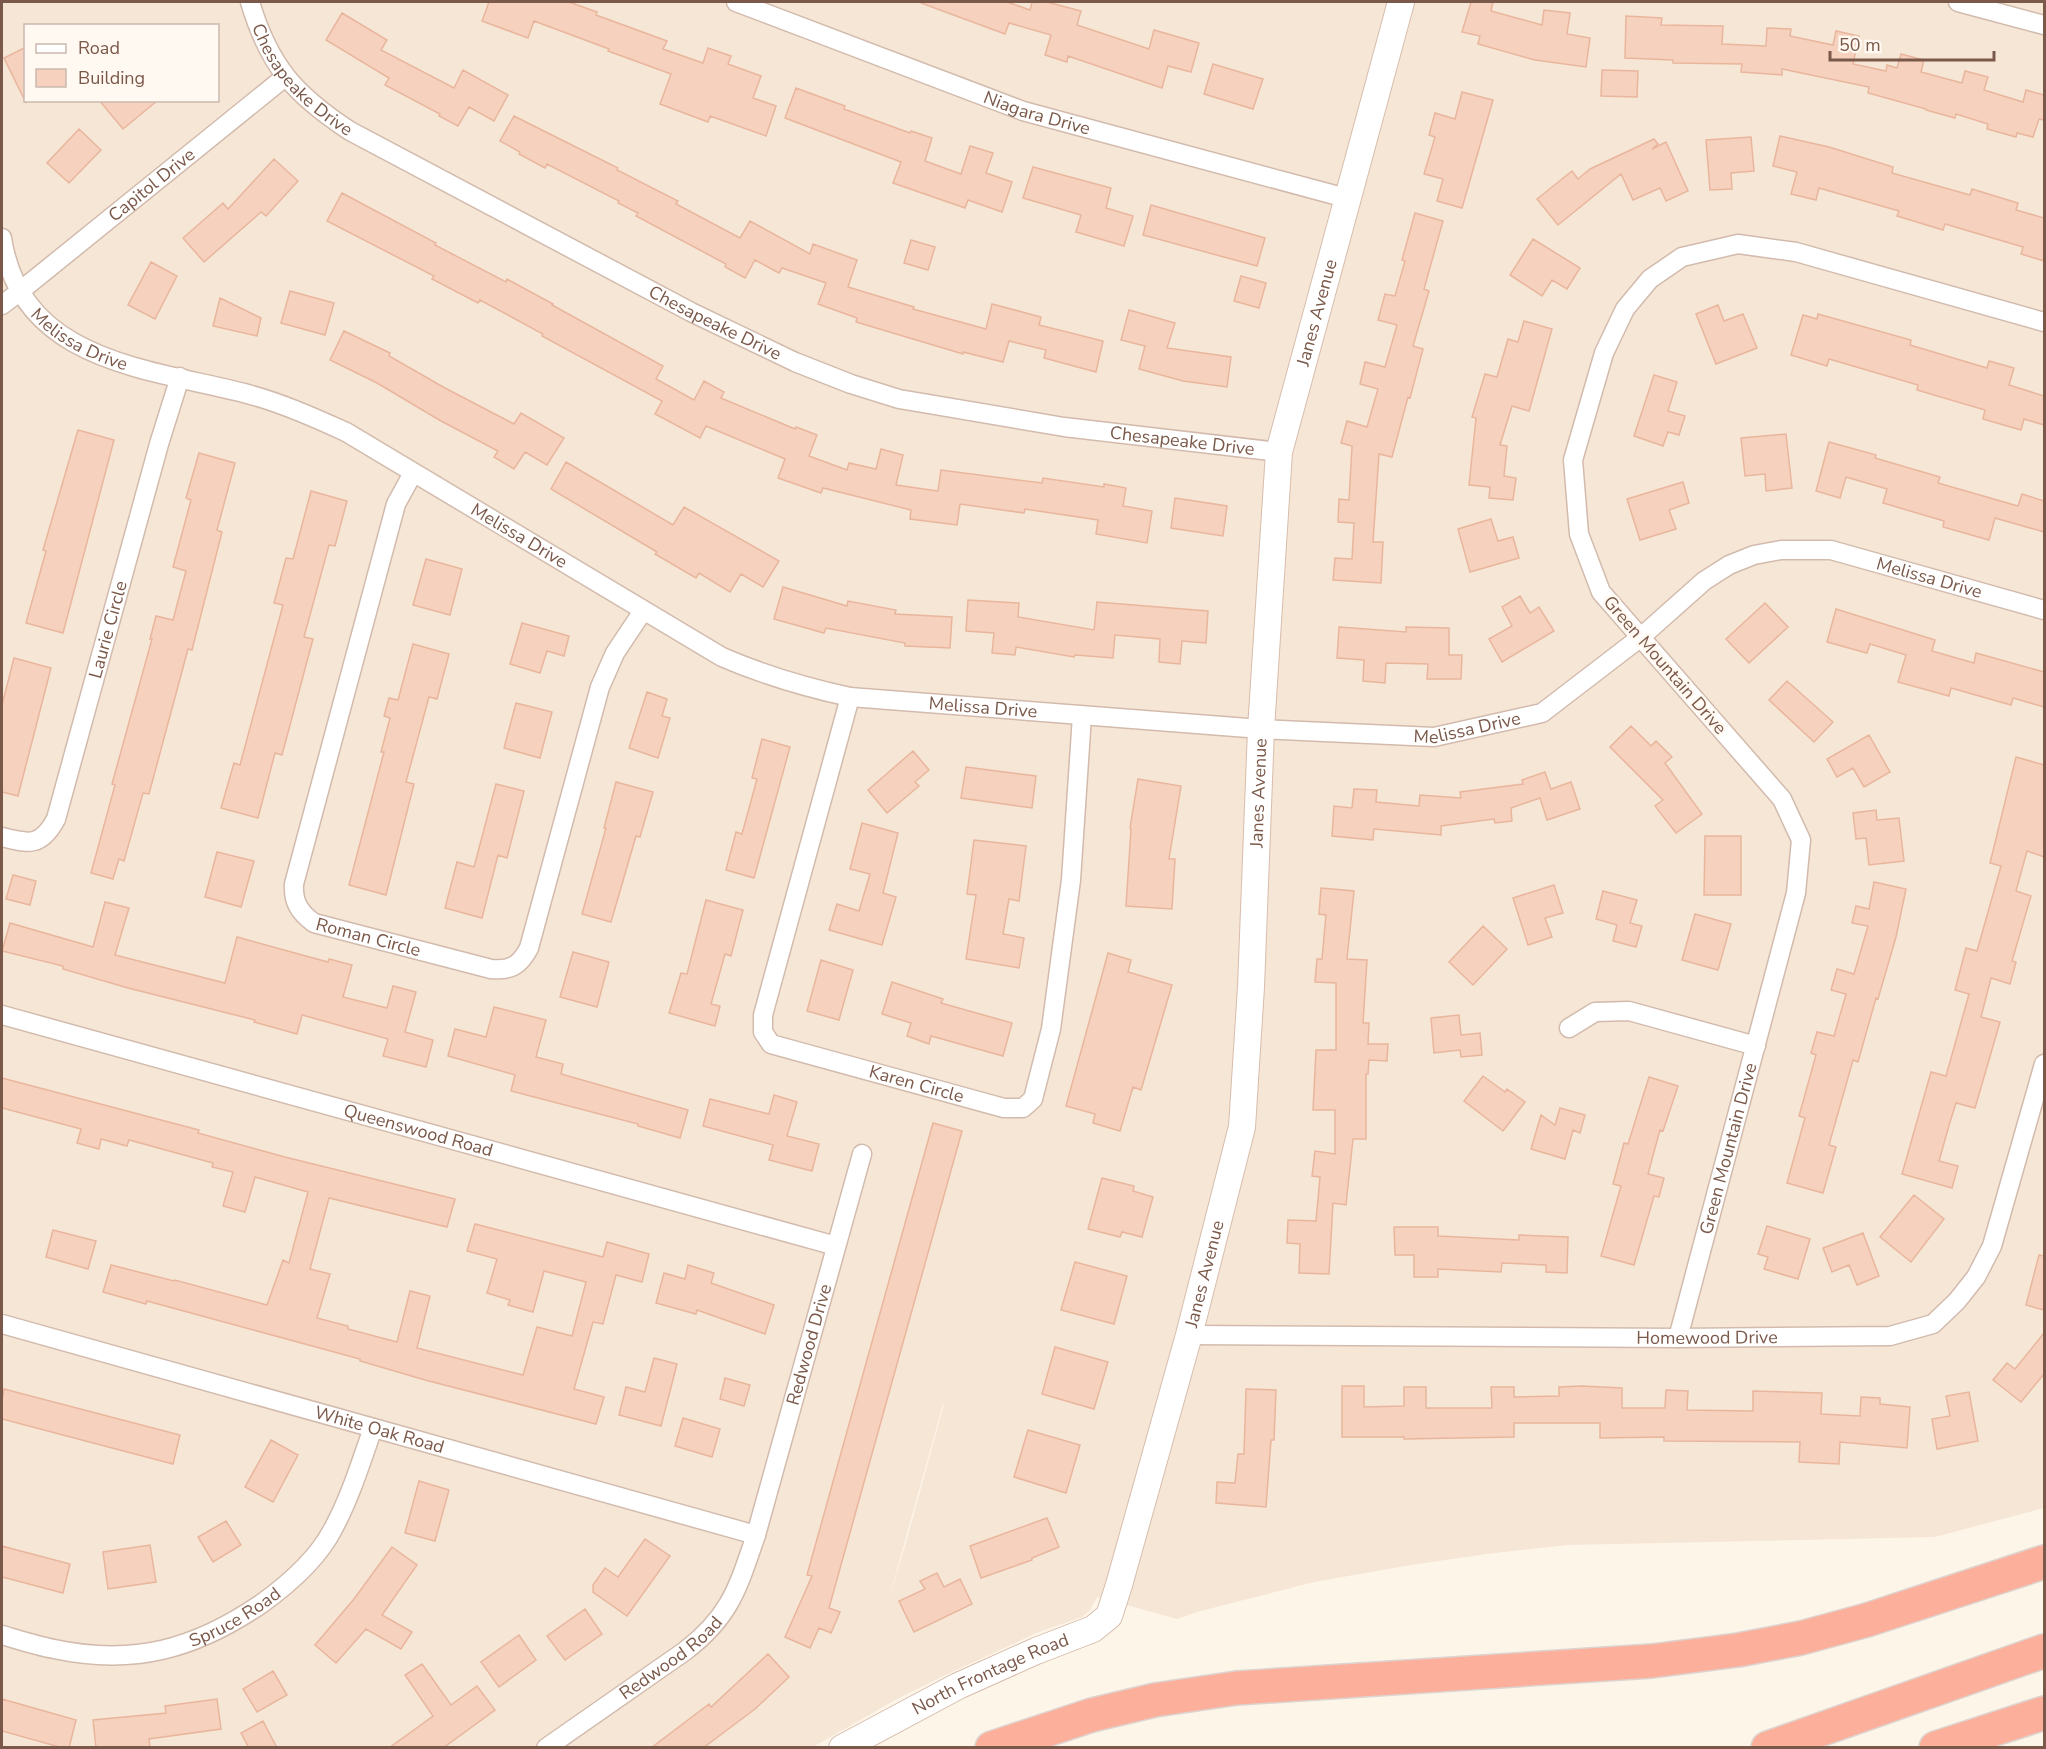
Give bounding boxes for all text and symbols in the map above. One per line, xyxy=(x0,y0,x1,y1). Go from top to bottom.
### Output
street label: Chesapeake Drive xyxy=(246,20,357,142)
legend xyxy=(24,24,219,102)
scale bar xyxy=(1830,24,1994,62)
text: 50 m xyxy=(1839,33,1881,57)
text: Road xyxy=(78,36,120,60)
text: Building xyxy=(78,66,145,90)
street label: Niagara Drive xyxy=(980,85,1093,141)
street label: Capitol Drive xyxy=(103,142,200,227)
street label: Janes Avenue xyxy=(1291,257,1343,370)
street label: Chesapeake Drive xyxy=(644,280,785,366)
street label: Melissa Drive xyxy=(25,303,131,376)
street label: Chesapeake Drive xyxy=(1109,420,1256,461)
street label: Melissa Drive xyxy=(466,497,572,574)
street label: Melissa Drive xyxy=(1874,551,1985,604)
street label: Laurie Circle xyxy=(83,578,133,681)
street label: Green Mountain Drive xyxy=(1598,590,1732,740)
street label: Melissa Drive xyxy=(928,691,1038,724)
street label: Melissa Drive xyxy=(1413,706,1523,749)
street label: Janes Avenue xyxy=(1244,738,1273,849)
street label: Roman Circle xyxy=(313,912,423,962)
street label: Karen Circle xyxy=(866,1059,967,1108)
street label: Green Mountain Drive xyxy=(1694,1060,1762,1237)
street label: Queenswood Road xyxy=(341,1098,496,1162)
street label: Janes Avenue xyxy=(1179,1218,1230,1331)
street label: Redwood Drive xyxy=(781,1281,837,1408)
street label: Homewood Drive xyxy=(1636,1325,1778,1350)
street label: White Oak Road xyxy=(312,1400,447,1459)
street label: Spruce Road xyxy=(185,1582,286,1653)
street label: Redwood Road xyxy=(615,1611,728,1705)
street label: North Frontage Road xyxy=(908,1628,1072,1720)

